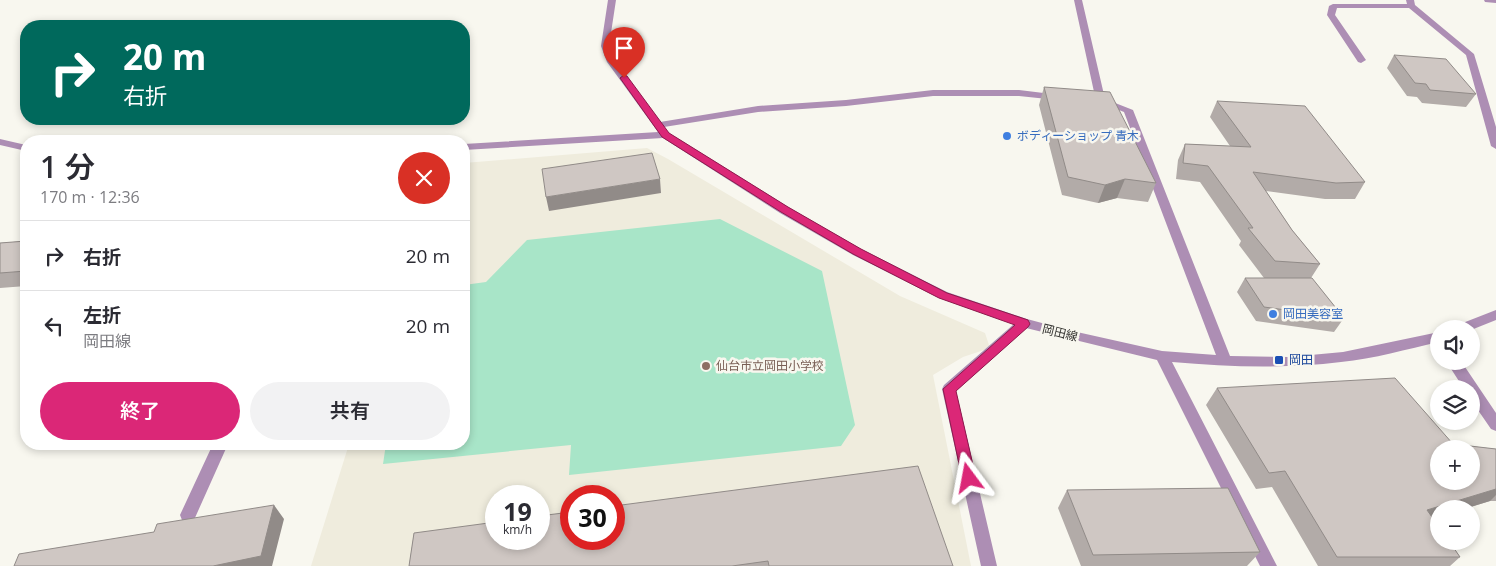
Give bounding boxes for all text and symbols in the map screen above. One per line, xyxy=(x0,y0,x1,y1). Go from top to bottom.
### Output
pin xyxy=(603,27,645,78)
text: 20 m xyxy=(123,33,206,80)
icon: arrive xyxy=(610,34,638,62)
icon: right xyxy=(40,40,105,105)
text: 右折 xyxy=(123,80,167,110)
place label: ボディーショップ 青木 xyxy=(1017,127,1139,144)
marker: ボディーショップ 青木 xyxy=(1001,130,1013,142)
text: 1 分 xyxy=(40,146,95,187)
button: close xyxy=(398,152,450,204)
text: 170 m · 12:36 xyxy=(40,186,140,208)
icon: right xyxy=(40,242,68,270)
text: 20 m xyxy=(406,243,450,269)
text: 右折 xyxy=(83,244,121,270)
text: 左折 xyxy=(83,302,121,328)
place label: 岡田美容室 xyxy=(1283,305,1343,322)
marker: 岡田美容室 xyxy=(1267,308,1279,320)
icon: left xyxy=(40,312,68,340)
text: 20 m xyxy=(406,313,450,339)
street label: 岡田線 xyxy=(1041,320,1080,345)
map controls xyxy=(1430,320,1480,550)
button: sound xyxy=(1430,320,1480,370)
text: 岡田線 xyxy=(83,330,131,352)
place label: 岡田 xyxy=(1289,351,1313,368)
marker: 岡田 xyxy=(1273,354,1285,366)
place label: 仙台市立岡田小学校 xyxy=(716,357,824,374)
marker: 仙台市立岡田小学校 xyxy=(700,360,712,372)
button: layers xyxy=(1430,380,1480,430)
button: 終了 xyxy=(40,382,240,440)
button: 共有 xyxy=(250,382,450,440)
button: + xyxy=(1430,440,1480,490)
position arrow xyxy=(942,451,994,503)
speed limit sign: 30 xyxy=(560,485,625,550)
text: 19 xyxy=(503,494,532,528)
button: − xyxy=(1430,500,1480,550)
text: km/h xyxy=(503,521,532,538)

